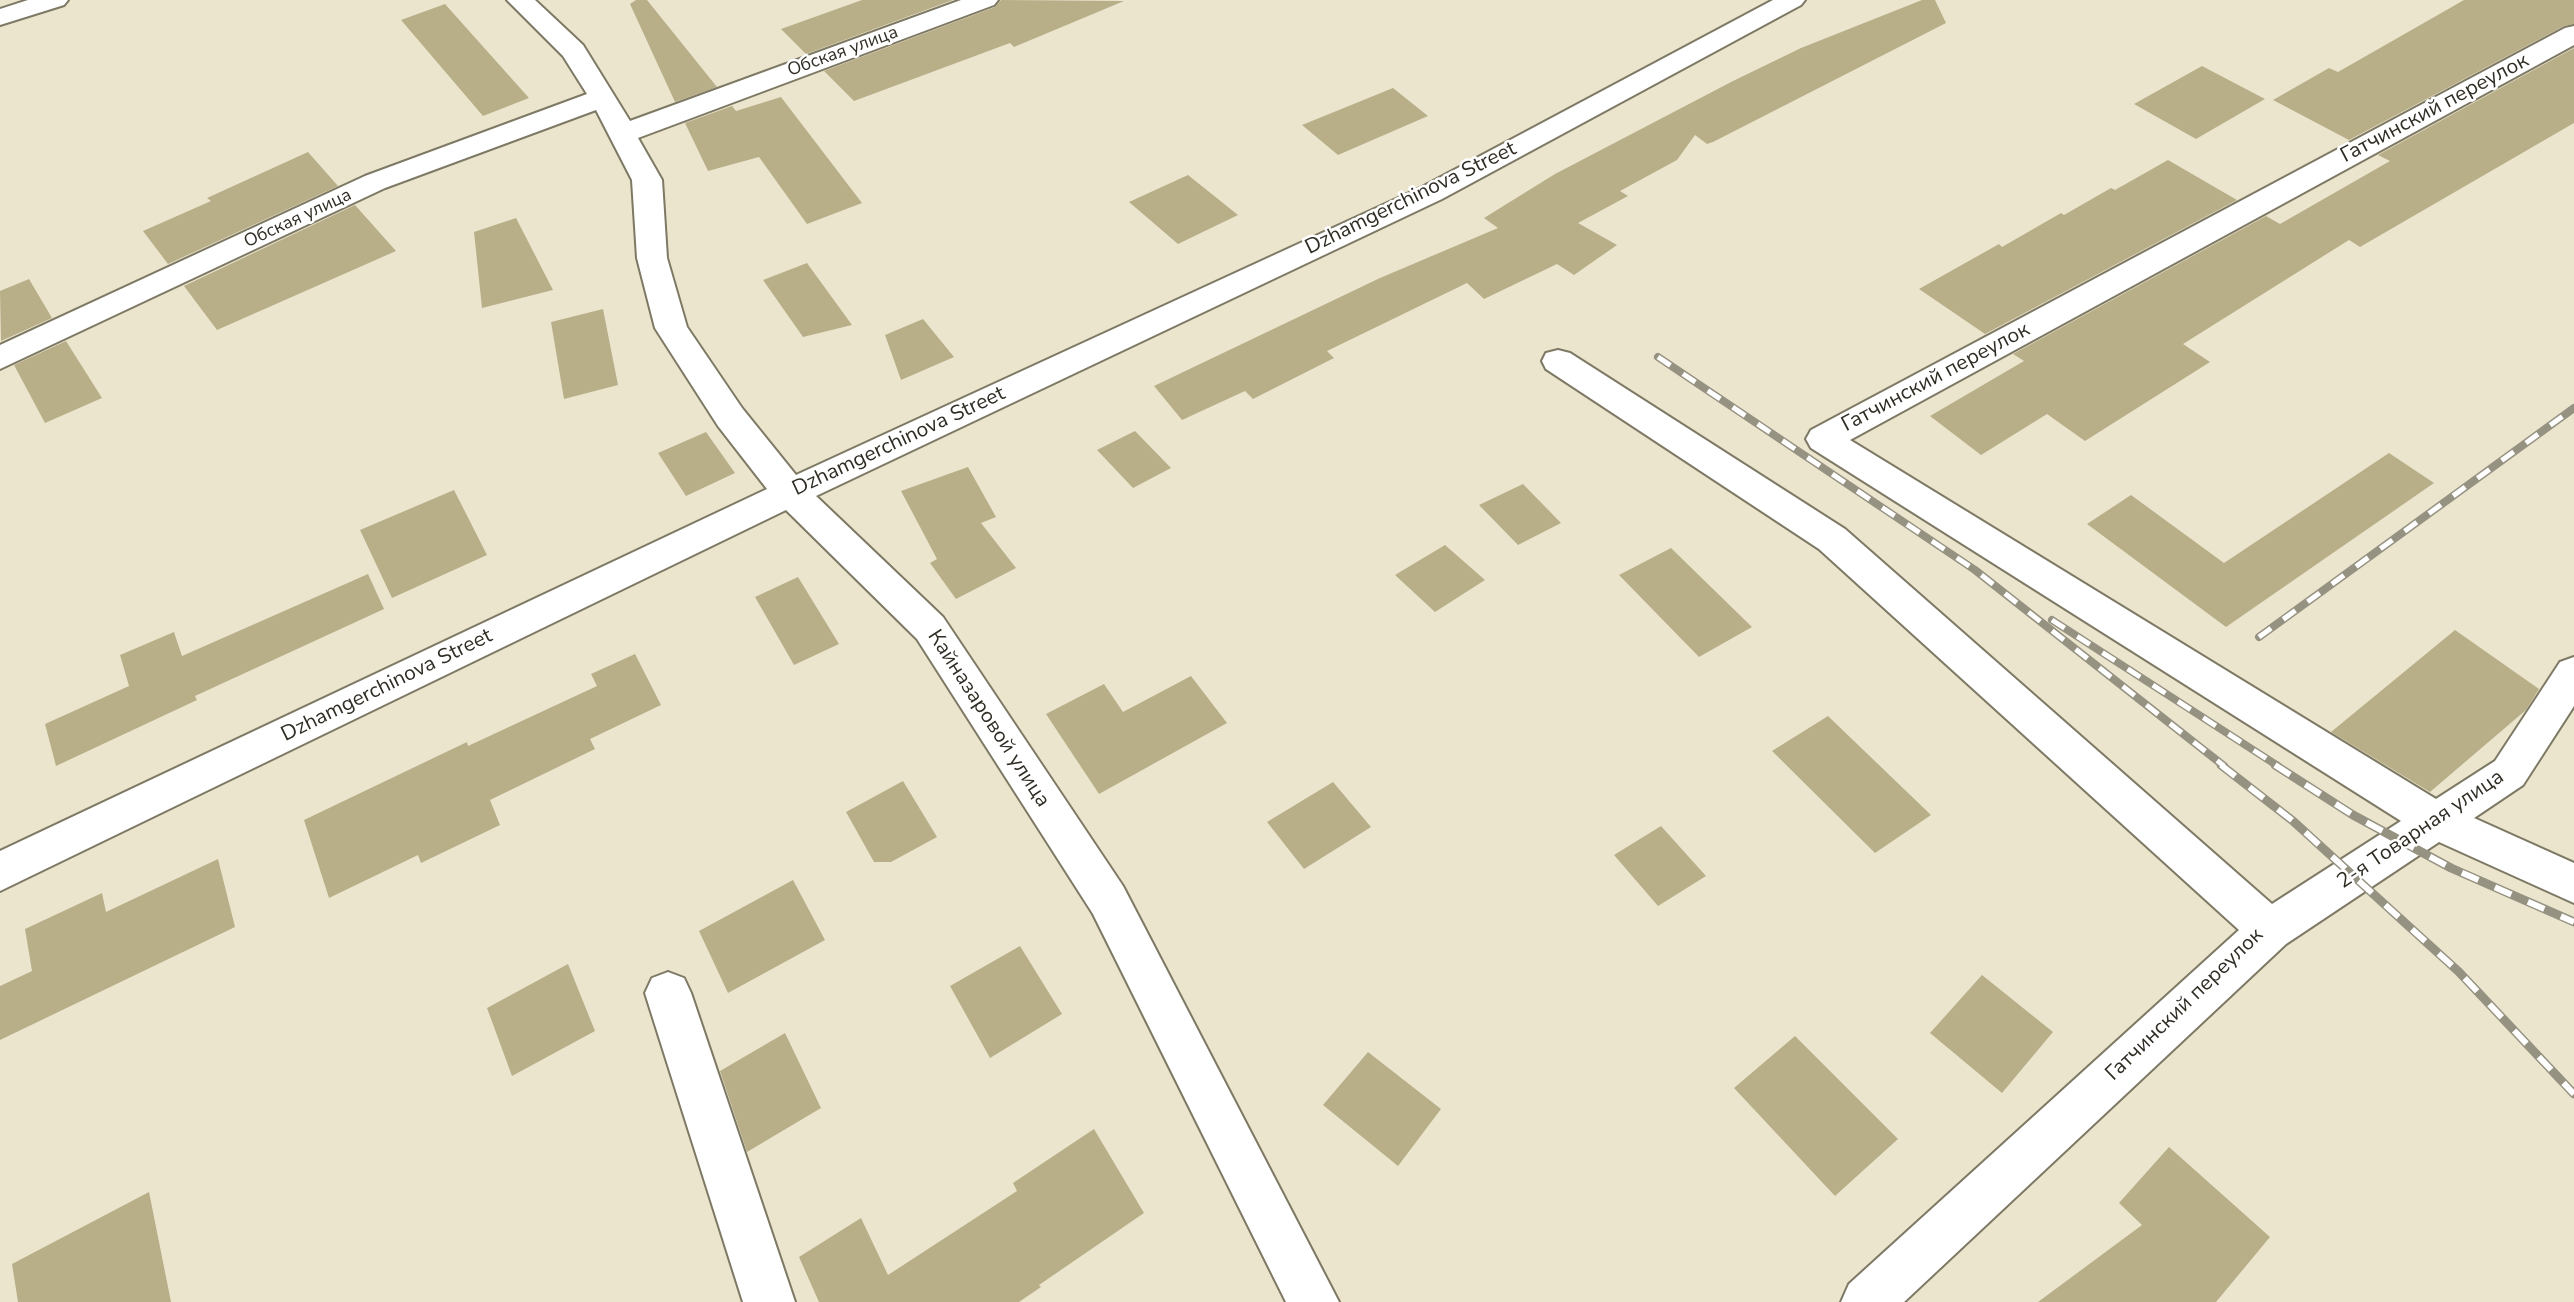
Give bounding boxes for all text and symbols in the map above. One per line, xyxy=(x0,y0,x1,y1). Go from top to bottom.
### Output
street label: Обская улица xyxy=(785,22,901,82)
street label: Гатчинский переулок xyxy=(2337,49,2533,169)
street label: Dzhamgerchinova Street xyxy=(1301,137,1521,261)
street label: Обская улица xyxy=(241,185,355,253)
street label: Гатчинский переулок xyxy=(1838,318,2034,438)
street label: Dzhamgerchinova Street xyxy=(789,382,1009,502)
street label: Dzhamgerchinova Street xyxy=(277,624,497,748)
street label: Кайназаровой улица xyxy=(921,626,1055,812)
street label: 2-я Товарная улица xyxy=(2333,765,2509,895)
street label: Гатчинский переулок xyxy=(2101,923,2269,1087)

